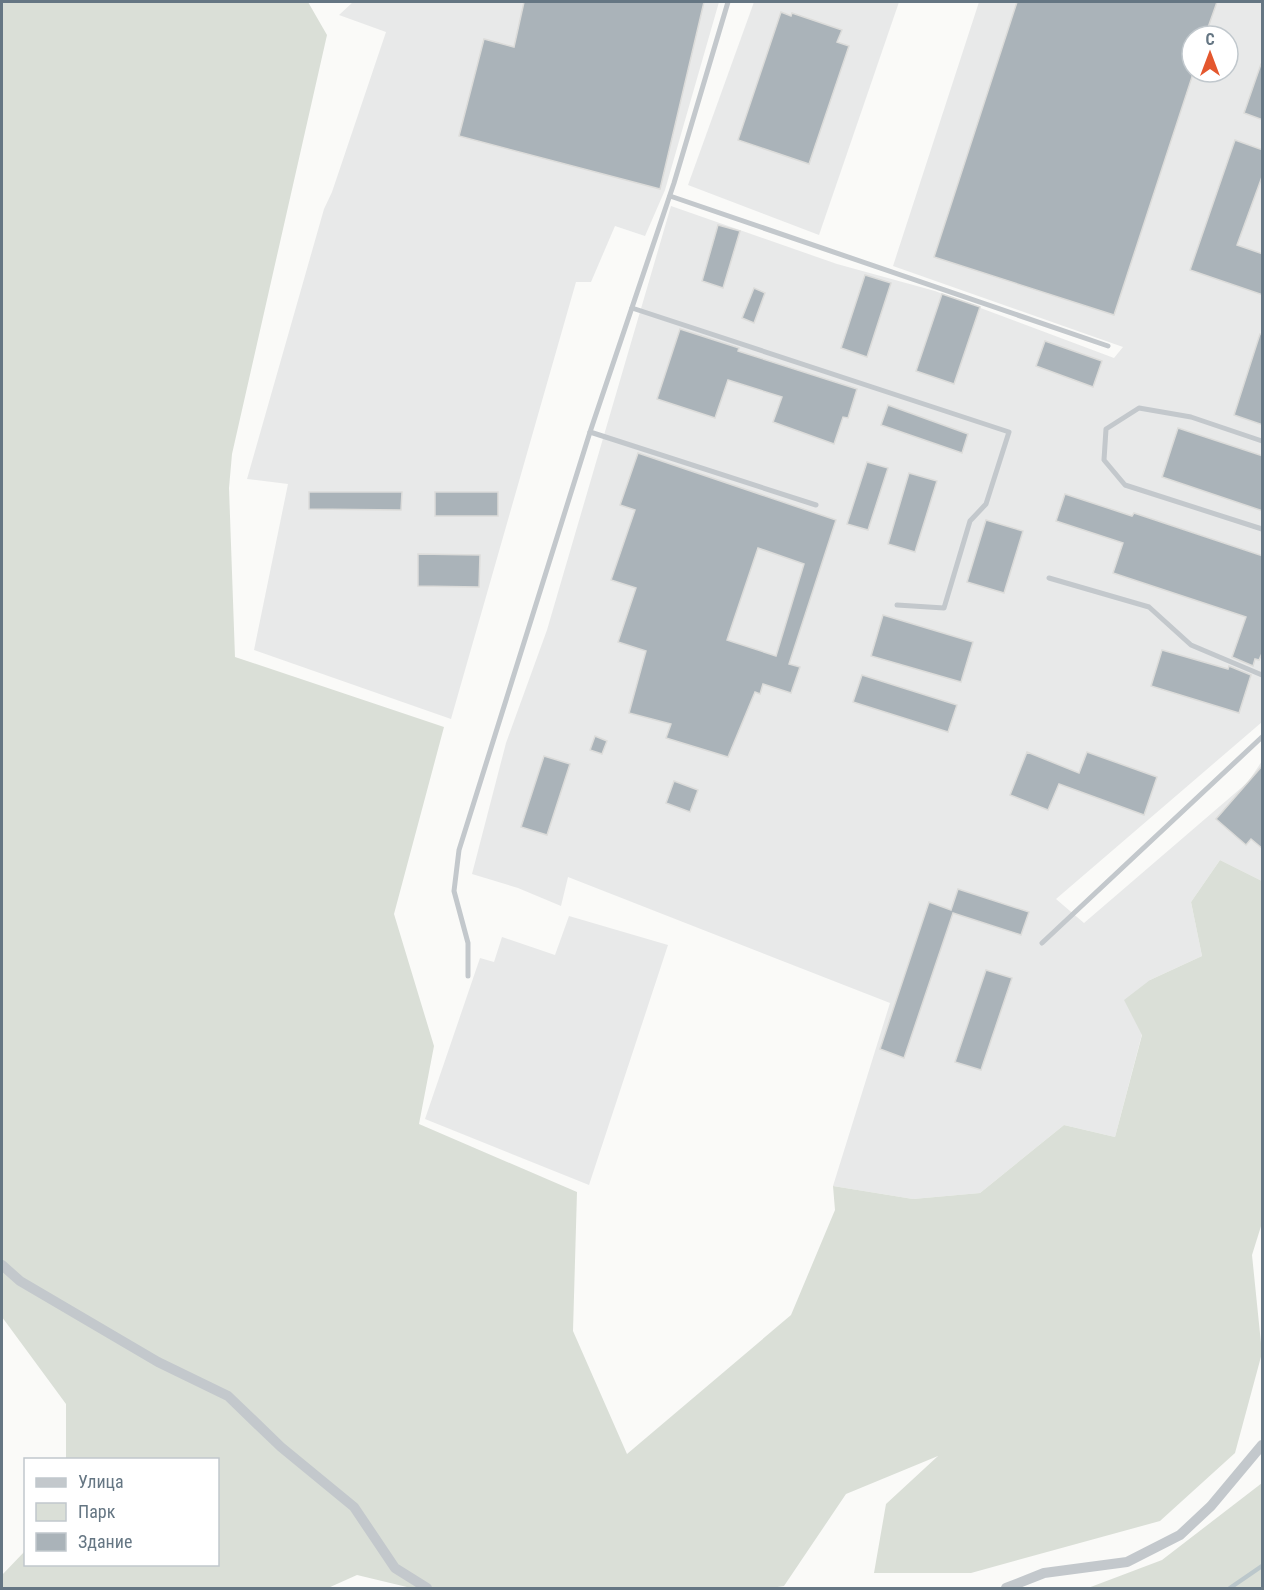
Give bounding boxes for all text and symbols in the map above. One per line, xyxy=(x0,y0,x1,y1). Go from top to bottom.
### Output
north arrow xyxy=(1180,24,1240,84)
text: С xyxy=(1205,30,1215,49)
legend xyxy=(24,1458,219,1566)
text: Улица xyxy=(78,1471,124,1492)
text: Парк xyxy=(78,1501,116,1522)
text: Здание xyxy=(78,1531,132,1552)

